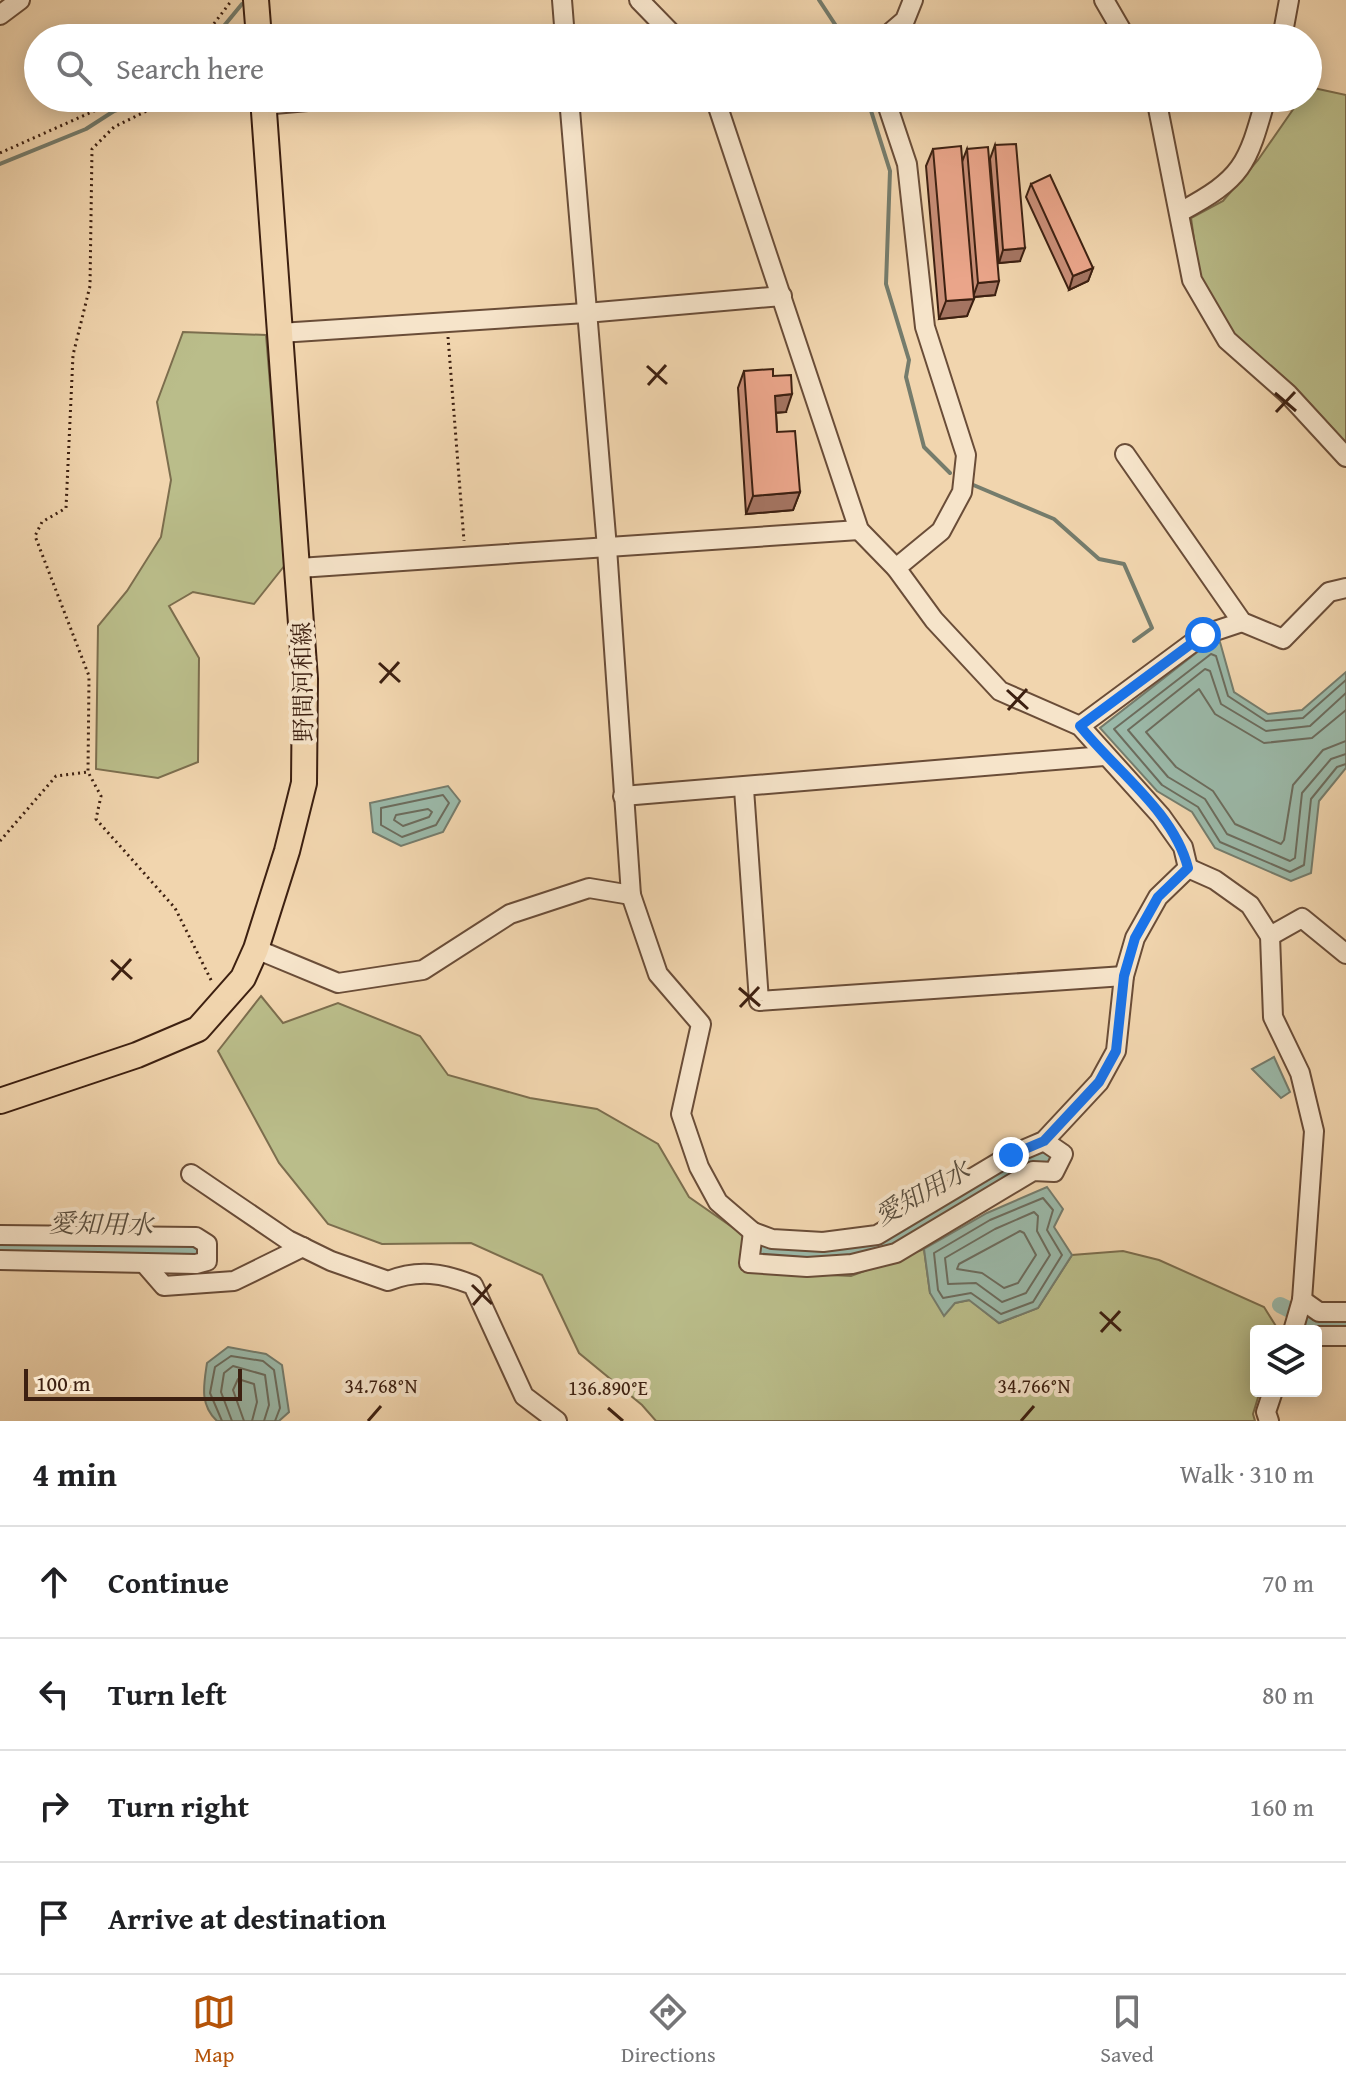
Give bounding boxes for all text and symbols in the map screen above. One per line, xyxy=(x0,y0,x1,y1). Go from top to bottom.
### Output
search box xyxy=(24,24,1322,112)
icon: search xyxy=(52,46,96,90)
text: Search here xyxy=(116,46,264,90)
route start xyxy=(1185,617,1221,653)
street label: 野間河和線 xyxy=(284,622,321,742)
route end xyxy=(993,1137,1029,1173)
water label: 愛知用水 xyxy=(867,1149,979,1235)
water label: 愛知用水 xyxy=(49,1203,156,1244)
map controls xyxy=(1250,1325,1322,1397)
button: layers xyxy=(1250,1325,1322,1397)
scale bar xyxy=(24,1365,242,1401)
text: 100 m xyxy=(36,1367,91,1399)
text: 34.768°N xyxy=(344,1371,418,1400)
text: 34.766°N xyxy=(997,1371,1071,1400)
text: 136.890°E xyxy=(568,1373,648,1402)
text: 4 min xyxy=(32,1449,117,1498)
text: Walk · 310 m xyxy=(1180,1454,1314,1493)
icon: ahead xyxy=(32,1560,76,1604)
text: Continue xyxy=(108,1560,229,1604)
text: 70 m xyxy=(1262,1563,1314,1602)
icon: left xyxy=(32,1672,76,1716)
text: Turn left xyxy=(108,1672,227,1716)
text: 80 m xyxy=(1262,1675,1314,1714)
icon: right xyxy=(32,1784,76,1828)
text: Turn right xyxy=(108,1784,249,1828)
text: 160 m xyxy=(1249,1787,1314,1826)
icon: arrive xyxy=(32,1896,76,1940)
text: Arrive at destination xyxy=(108,1896,386,1940)
tab: Map xyxy=(192,1990,236,2070)
tab: Directions xyxy=(621,1990,716,2070)
tab: Saved xyxy=(1100,1990,1154,2070)

